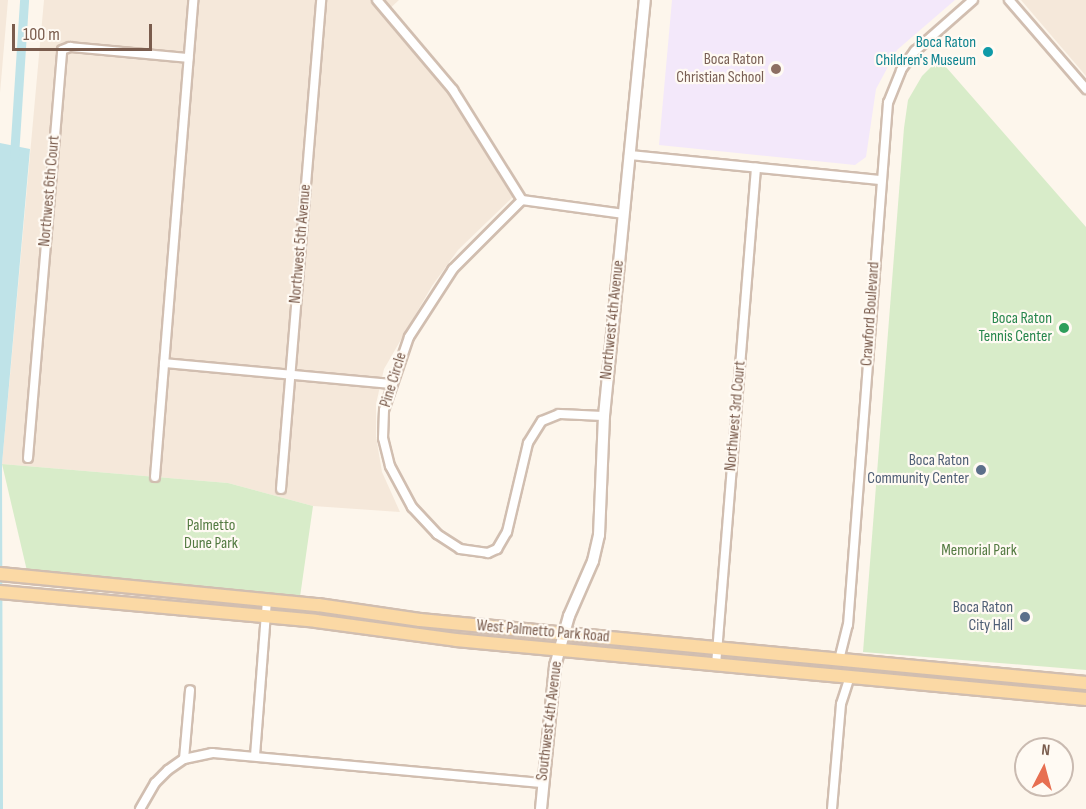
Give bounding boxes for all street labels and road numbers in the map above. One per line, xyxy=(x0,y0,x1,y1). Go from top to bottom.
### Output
street label: Northwest 6th Court xyxy=(36,135,64,247)
street label: Northwest 5th Avenue xyxy=(286,184,316,304)
street label: Northwest 4th Avenue xyxy=(597,259,629,381)
street label: Crawford Boulevard xyxy=(858,261,884,367)
street label: Pine Circle xyxy=(377,350,411,410)
street label: Northwest 3rd Court xyxy=(722,360,750,472)
street label: West Palmetto Park Road xyxy=(476,617,610,647)
street label: Southwest 4th Avenue xyxy=(533,660,567,782)

